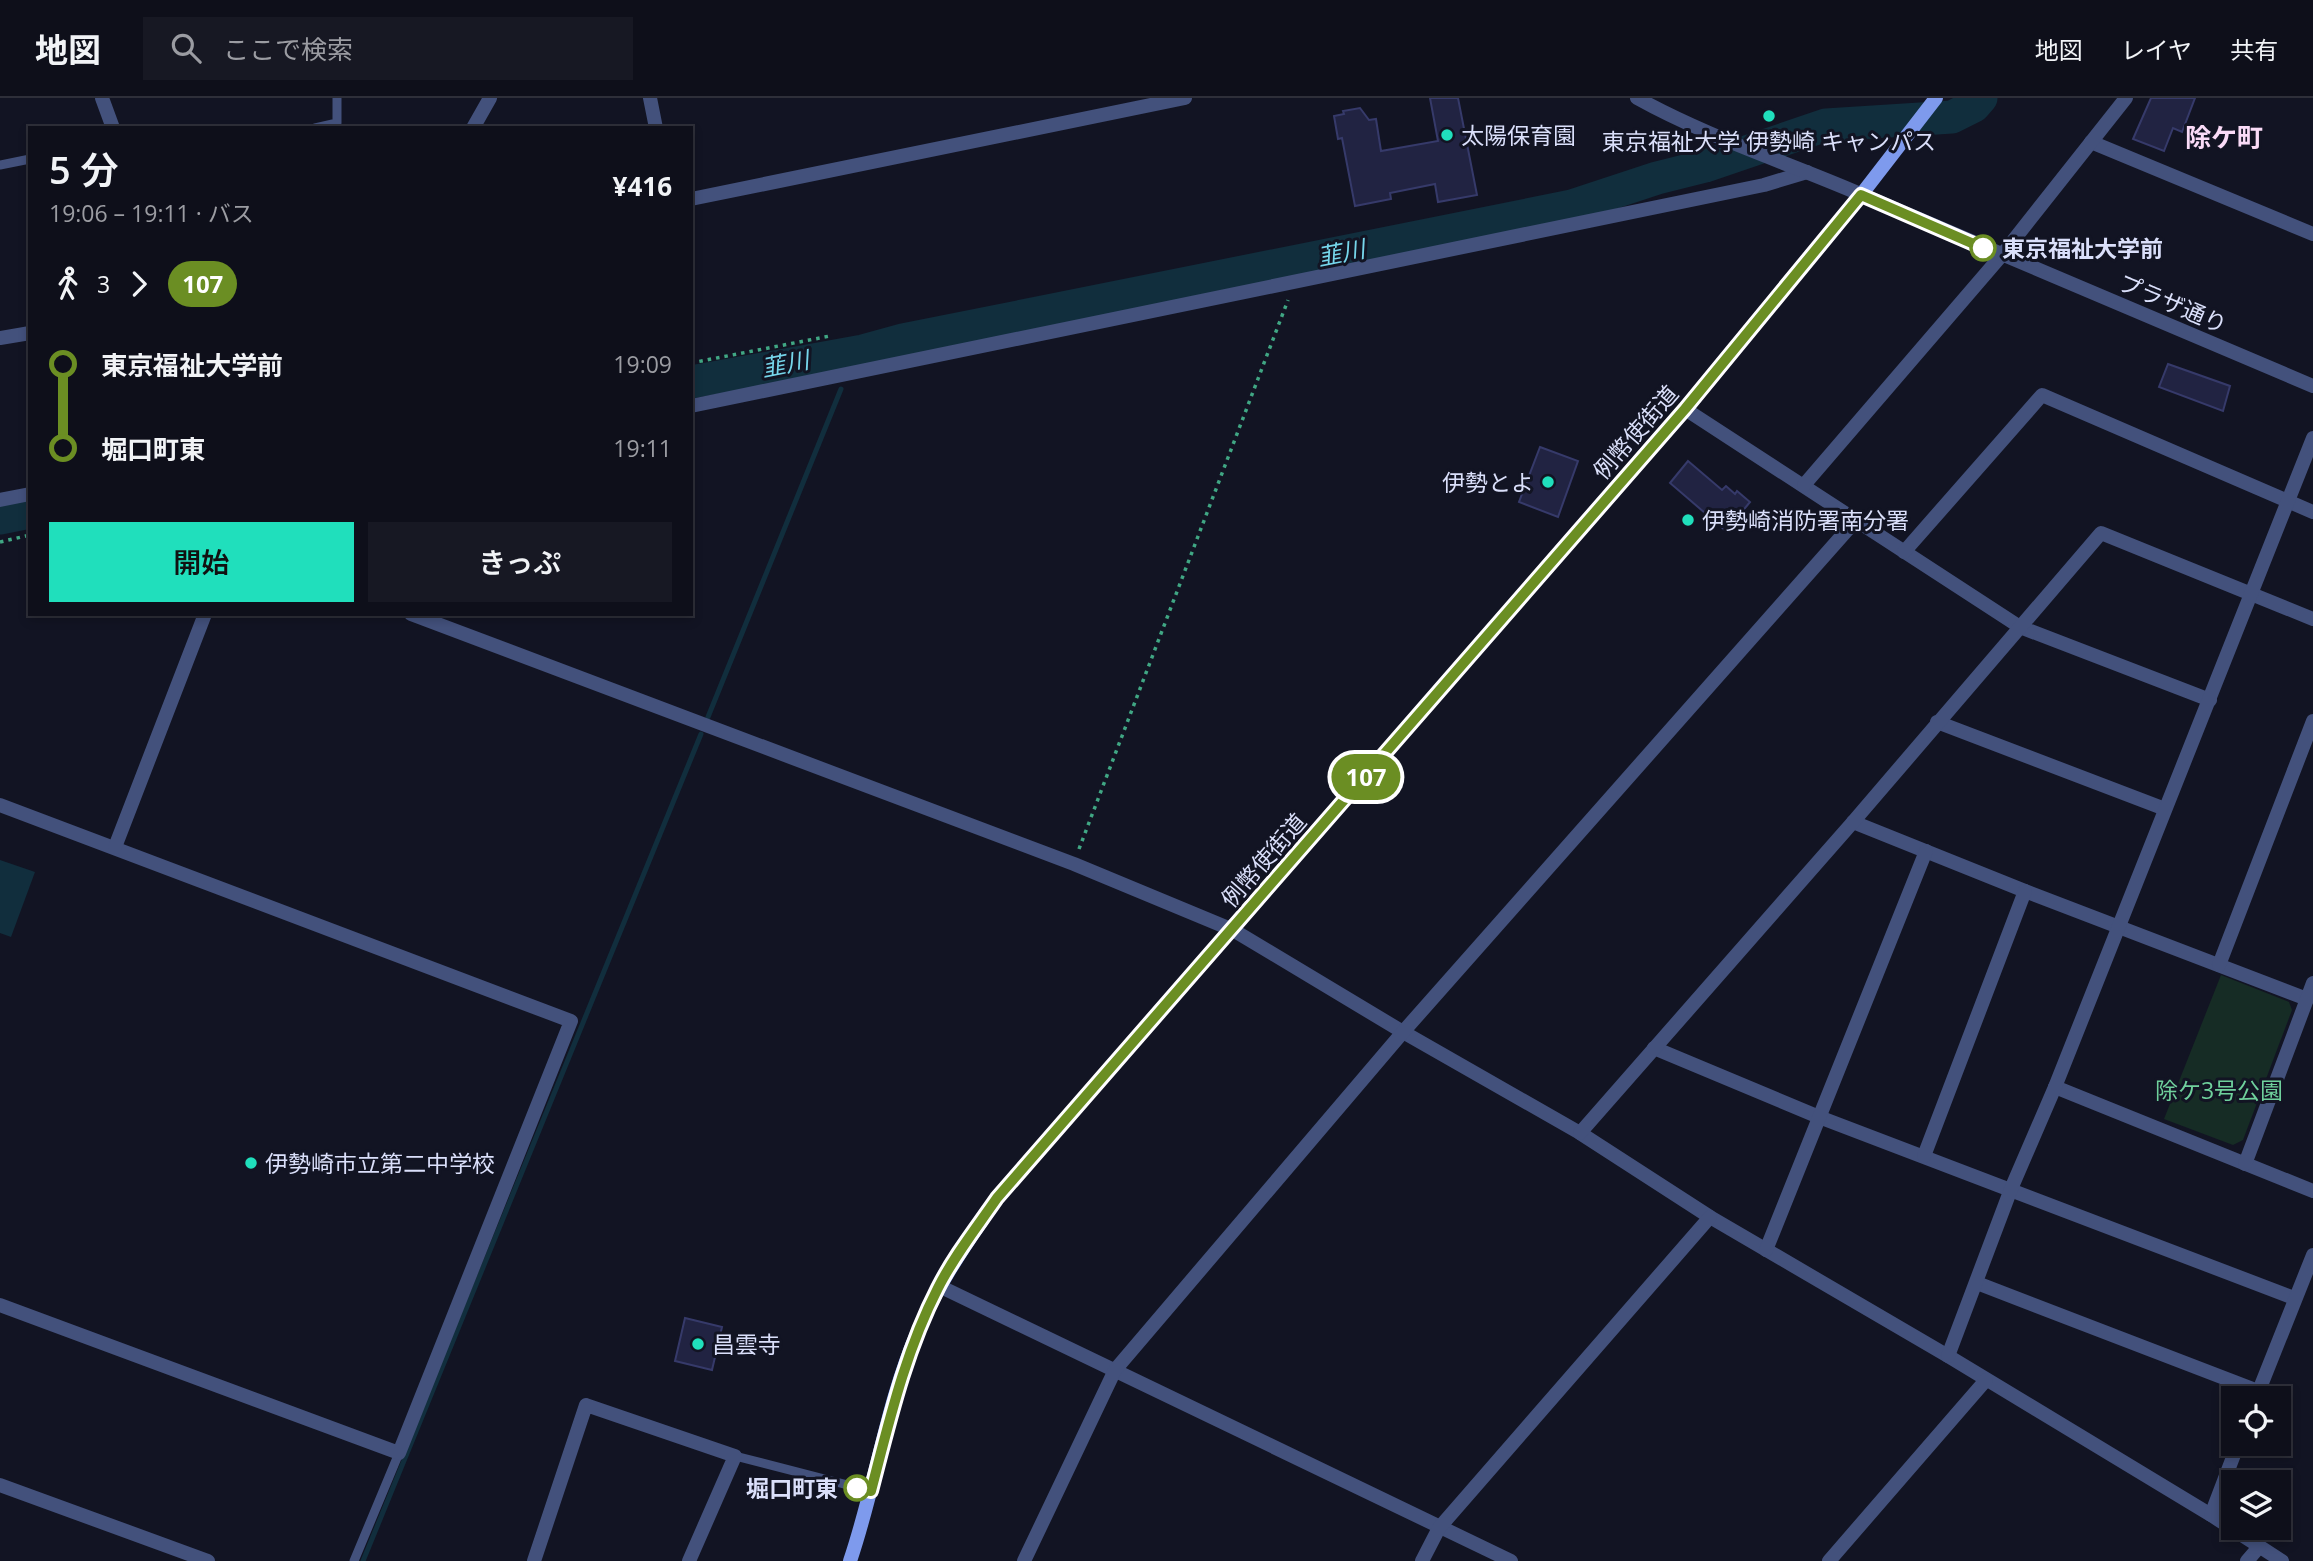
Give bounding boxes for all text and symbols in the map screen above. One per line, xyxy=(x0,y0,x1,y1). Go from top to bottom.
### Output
search box xyxy=(143,17,633,80)
text: 地図 xyxy=(35,27,101,72)
icon: search xyxy=(167,29,205,67)
text: ここで検索 xyxy=(223,31,353,67)
text: 地図 xyxy=(2035,33,2083,66)
text: レイヤ xyxy=(2121,33,2192,66)
text: 共有 xyxy=(2230,33,2278,66)
marker: 東京福祉大学 伊勢崎 キャンパス xyxy=(1761,108,1777,124)
place label: 太陽保育園 xyxy=(1461,119,1576,151)
district label: 除ケ町 xyxy=(2185,119,2263,155)
place label: 東京福祉大学 伊勢崎 キャンパス xyxy=(1602,125,1936,157)
marker: 太陽保育園 xyxy=(1439,127,1455,143)
text: 5 分 xyxy=(49,143,119,195)
text: ¥416 xyxy=(613,168,672,204)
text: 19:06 – 19:11 · バス xyxy=(49,197,254,229)
water label: 韮川 xyxy=(1314,231,1371,273)
place label: 東京福祉大学前 xyxy=(2002,232,2163,264)
marker: 東京福祉大学前 xyxy=(1970,235,1996,261)
icon: walk xyxy=(49,265,87,303)
icon: forward xyxy=(120,265,158,303)
street label: プラザ通り xyxy=(2114,266,2232,340)
text: 107 xyxy=(182,267,223,300)
text: 3 xyxy=(97,268,110,300)
water label: 韮川 xyxy=(758,342,815,384)
text: 東京福祉大学前 xyxy=(101,347,283,383)
text: 19:09 xyxy=(613,348,672,380)
street label: 例幣使街道 xyxy=(1585,378,1685,486)
text: 堀口町東 xyxy=(101,431,205,467)
text: 19:11 xyxy=(613,432,672,464)
place label: 伊勢とよ xyxy=(1442,466,1534,498)
marker: 伊勢とよ xyxy=(1540,474,1556,490)
place label: 伊勢崎消防署南分署 xyxy=(1702,504,1909,536)
marker: 伊勢崎消防署南分署 xyxy=(1680,512,1696,528)
button: 開始 xyxy=(49,522,354,602)
button: きっぷ xyxy=(368,522,672,602)
line badge: 107 xyxy=(1326,754,1406,800)
text: 107 xyxy=(1345,760,1387,793)
street label: 例幣使街道 xyxy=(1213,806,1313,914)
park label: 除ケ3号公園 xyxy=(2155,1074,2283,1106)
place label: 伊勢崎市立第二中学校 xyxy=(265,1147,495,1179)
marker: 伊勢崎市立第二中学校 xyxy=(243,1155,259,1171)
place label: 昌雲寺 xyxy=(712,1328,781,1360)
marker: 昌雲寺 xyxy=(690,1336,706,1352)
map controls xyxy=(2221,1386,2291,1540)
button: locate xyxy=(2221,1386,2291,1456)
button: layers xyxy=(2221,1470,2291,1540)
place label: 堀口町東 xyxy=(746,1472,838,1504)
marker: 堀口町東 xyxy=(844,1475,870,1501)

